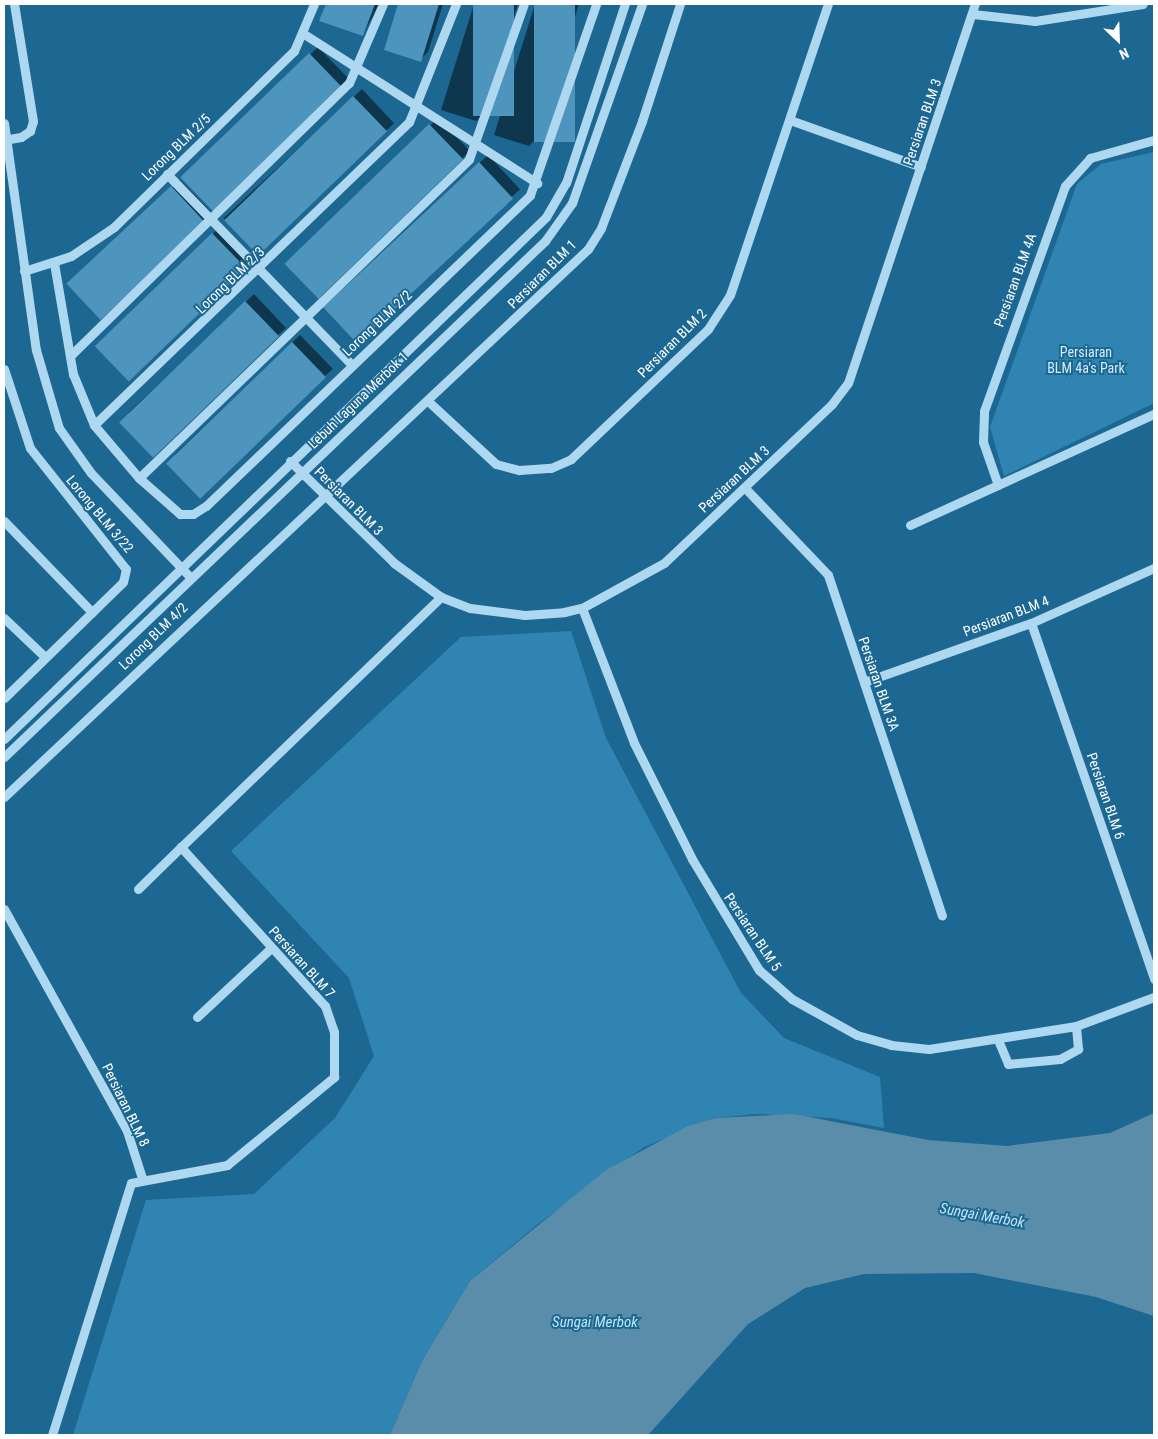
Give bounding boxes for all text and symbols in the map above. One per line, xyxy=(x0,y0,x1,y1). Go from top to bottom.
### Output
north arrow xyxy=(1093,15,1143,65)
text: N xyxy=(1117,45,1131,63)
street label: Persiaran BLM 3 xyxy=(899,76,945,168)
street label: Lorong BLM 2/5 xyxy=(138,110,214,184)
street label: Persiaran BLM 4A xyxy=(990,231,1040,329)
street label: Persiaran BLM 1 xyxy=(504,236,580,312)
street label: Lorong BLM 2/3 xyxy=(192,243,268,317)
street label: Lorong BLM 2/2 xyxy=(339,287,415,359)
street label: Persiaran BLM 2 xyxy=(634,305,710,381)
park label: Persiaran BLM 4a's Park xyxy=(1047,344,1125,377)
street label: Lebuh Laguna Merbok 1 xyxy=(305,348,411,452)
street label: Persiaran BLM 3 xyxy=(695,442,773,516)
street label: Persiaran BLM 3 xyxy=(311,463,387,539)
street label: Lorong BLM 3/22 xyxy=(63,472,137,556)
street label: Persiaran BLM 4 xyxy=(961,592,1051,640)
street label: Lorong BLM 4/2 xyxy=(115,599,191,673)
street label: Persiaran BLM 3A xyxy=(855,635,903,733)
street label: Persiaran BLM 6 xyxy=(1083,750,1129,842)
street label: Persiaran BLM 5 xyxy=(721,890,785,974)
street label: Persiaran BLM 7 xyxy=(265,923,339,1001)
street label: Persiaran BLM 8 xyxy=(99,1061,153,1149)
water label: Sungai Merbok xyxy=(938,1200,1026,1232)
water label: Sungai Merbok xyxy=(552,1314,638,1332)

